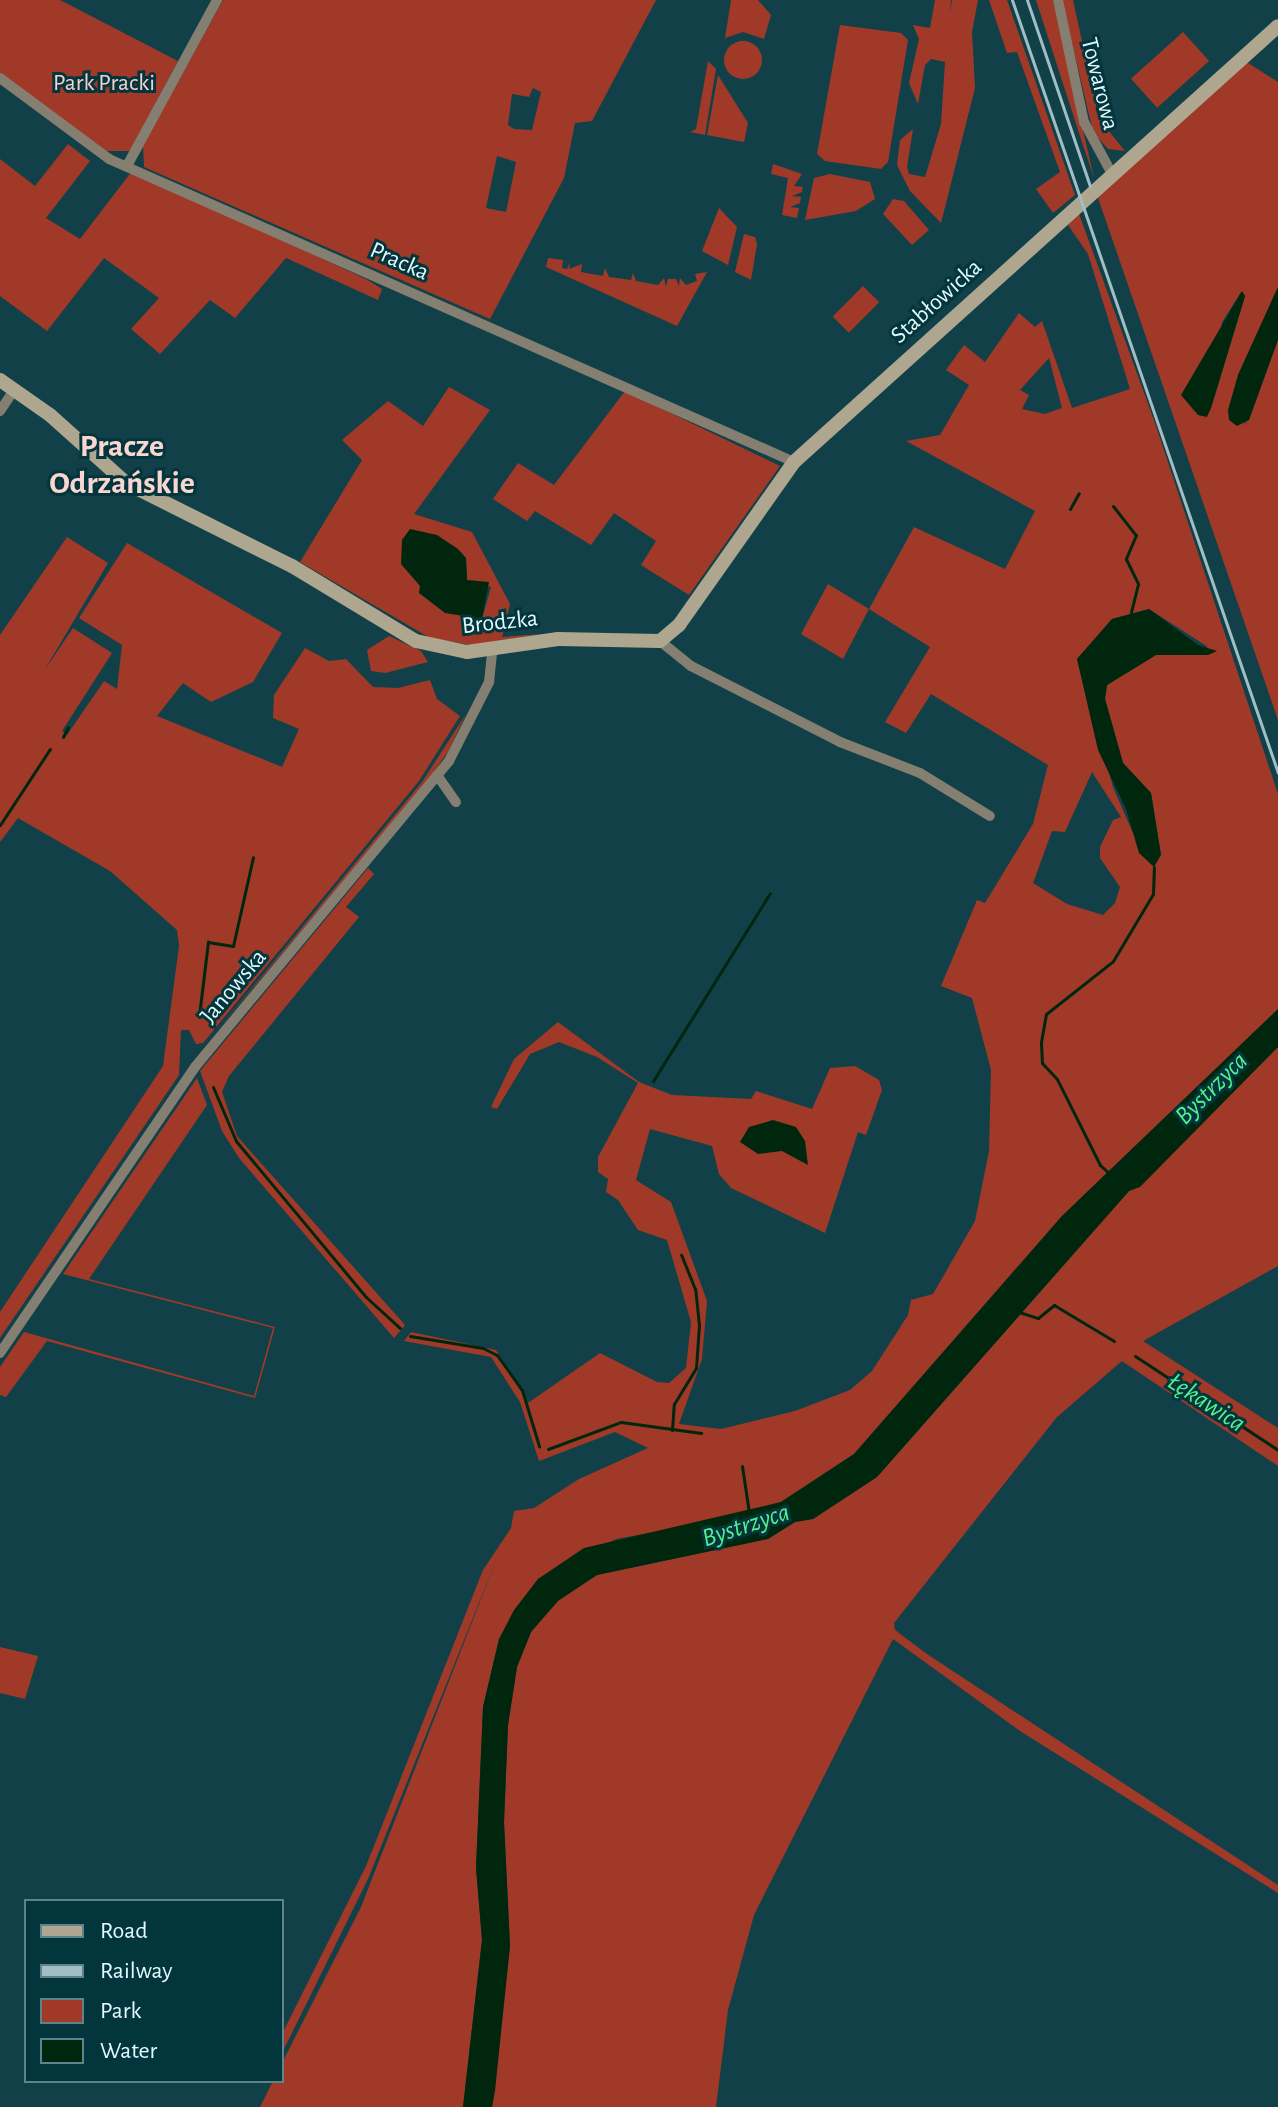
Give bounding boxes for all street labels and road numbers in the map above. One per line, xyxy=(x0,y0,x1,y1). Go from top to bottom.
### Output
street label: Towarowa xyxy=(1074,35,1124,133)
street label: Pracka xyxy=(365,236,433,288)
street label: Stabłowicka xyxy=(885,254,989,350)
street label: Brodzka xyxy=(461,605,539,641)
street label: Janowska xyxy=(195,944,273,1030)

